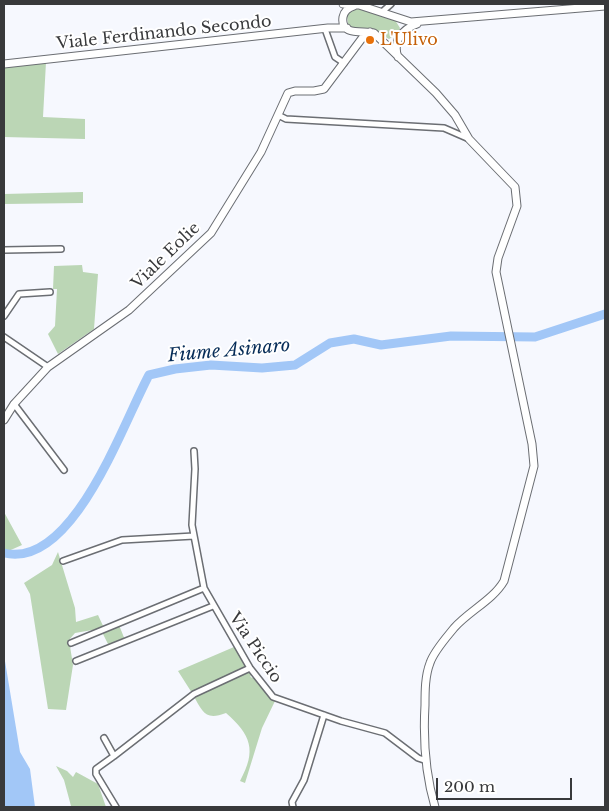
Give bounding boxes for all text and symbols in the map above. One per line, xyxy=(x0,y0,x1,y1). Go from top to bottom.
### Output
street label: Viale Ferdinando Secondo xyxy=(55,12,273,54)
place label: L'Ulivo xyxy=(380,30,438,50)
marker: L'Ulivo xyxy=(364,34,376,46)
street label: Viale Eolie xyxy=(128,219,204,293)
water label: Fiume Asinaro xyxy=(167,335,291,367)
street label: Via Piccio xyxy=(224,609,286,687)
scale bar xyxy=(439,768,575,800)
text: 200 m xyxy=(444,777,495,796)

